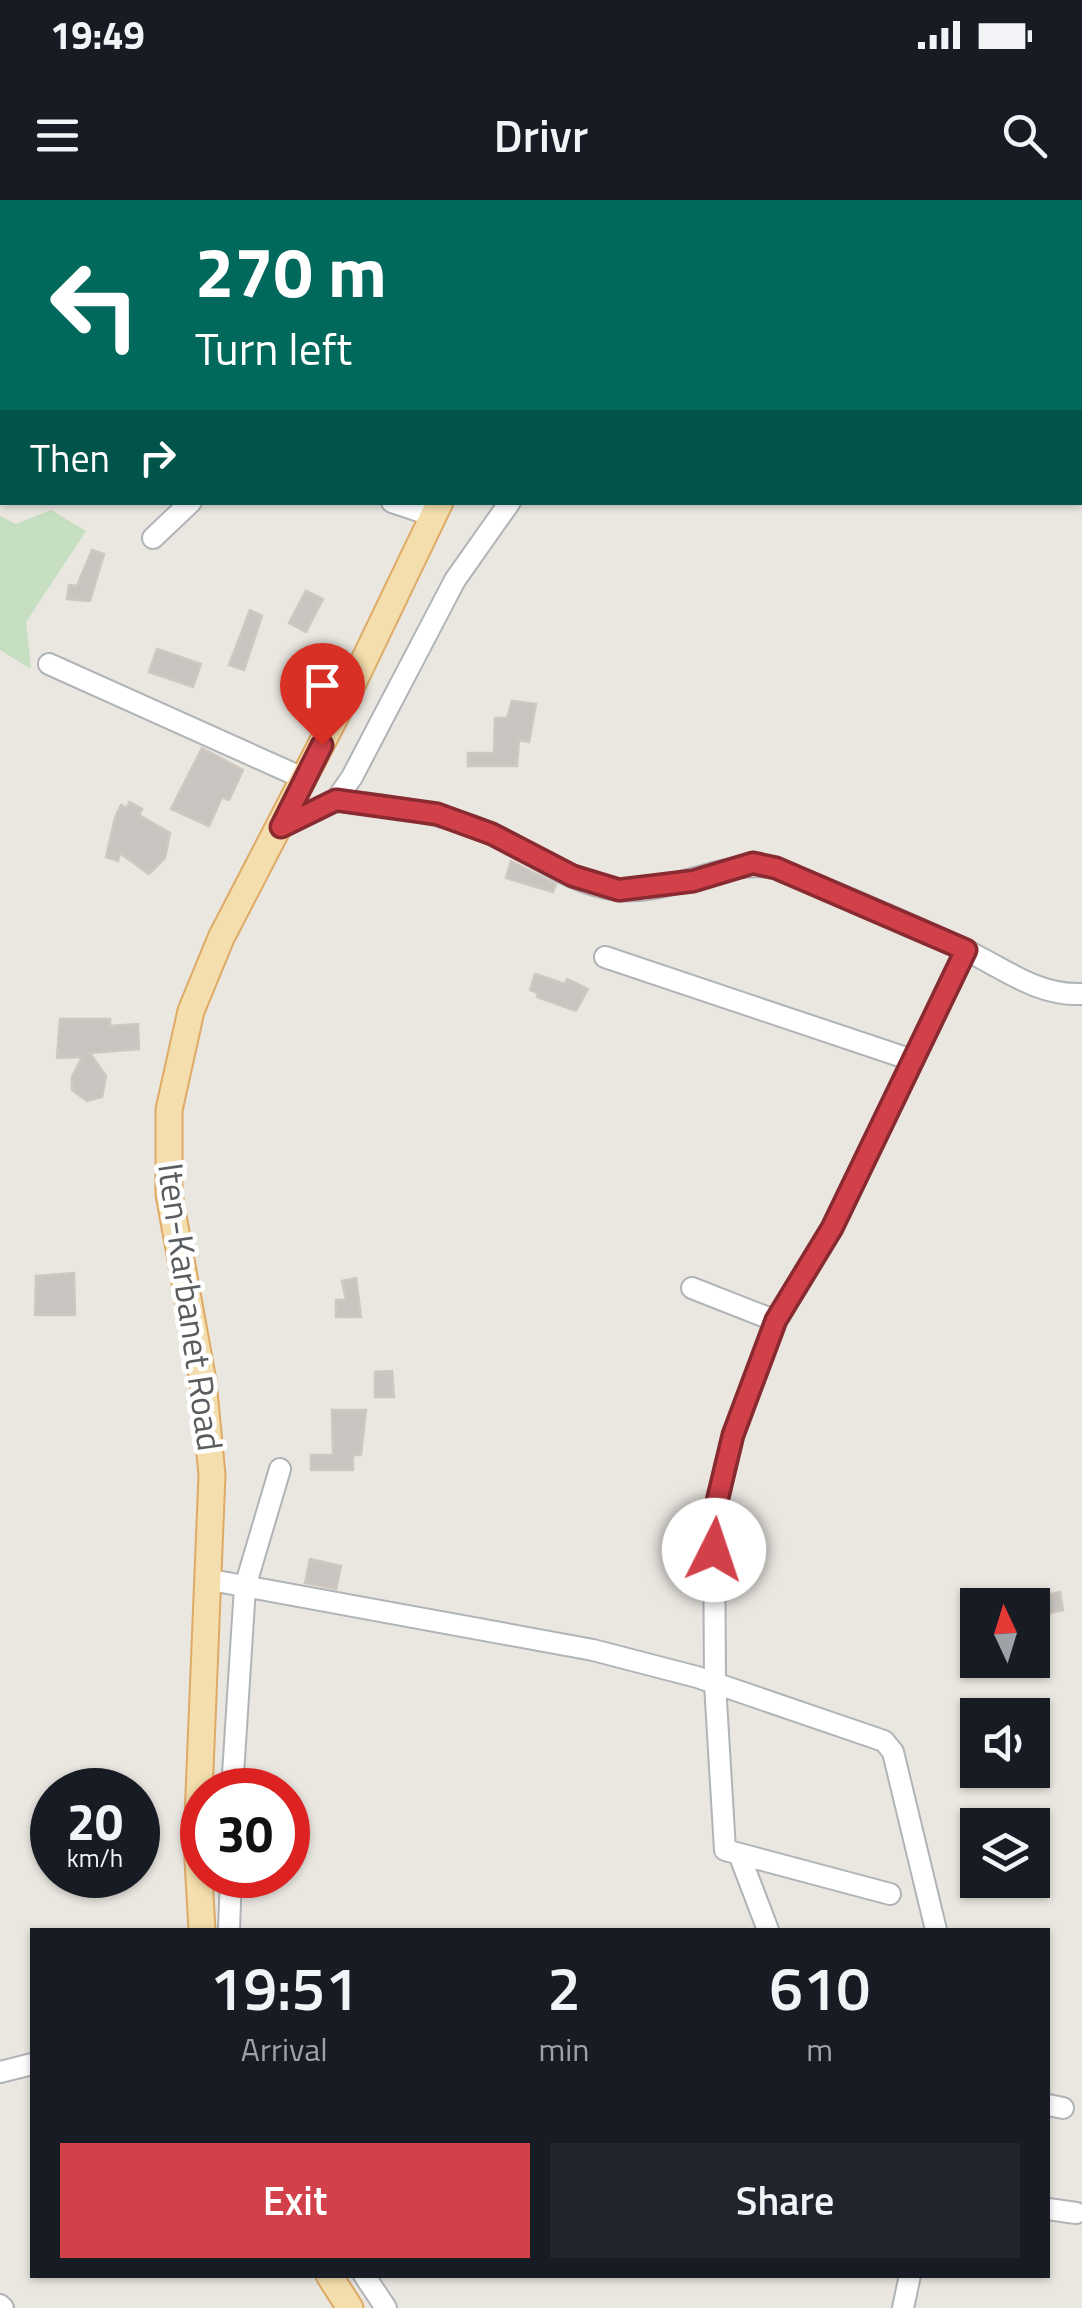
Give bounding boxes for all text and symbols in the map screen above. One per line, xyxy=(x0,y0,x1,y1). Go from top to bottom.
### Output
text: 19:49 xyxy=(50,6,145,64)
text: Drivr xyxy=(494,101,588,169)
icon: menu xyxy=(30,108,85,163)
icon: search xyxy=(997,108,1052,163)
text: 270 m xyxy=(195,218,387,324)
icon: left xyxy=(30,240,160,370)
text: Turn left xyxy=(195,314,352,382)
text: Then xyxy=(30,429,110,487)
icon: right xyxy=(130,430,185,485)
pin xyxy=(280,643,365,746)
icon: arrive xyxy=(295,658,350,713)
street label: Iten-Karbanet Road xyxy=(144,1159,238,1454)
position arrow xyxy=(662,1498,766,1602)
north arrow xyxy=(960,1588,1050,1678)
map controls xyxy=(960,1588,1050,1898)
button: sound xyxy=(960,1698,1050,1788)
speed limit sign: 30 xyxy=(180,1768,310,1898)
text: 20 xyxy=(67,1783,123,1859)
button: layers xyxy=(960,1808,1050,1898)
text: km/h xyxy=(67,1839,123,1877)
text: 19:51 xyxy=(210,1942,359,2033)
text: 2 xyxy=(547,1942,581,2033)
text: 610 xyxy=(769,1942,870,2033)
text: Arrival xyxy=(241,2025,328,2073)
text: min xyxy=(538,2025,589,2073)
text: m xyxy=(806,2025,833,2073)
button: Exit xyxy=(60,2143,530,2258)
button: Share xyxy=(550,2143,1020,2258)

